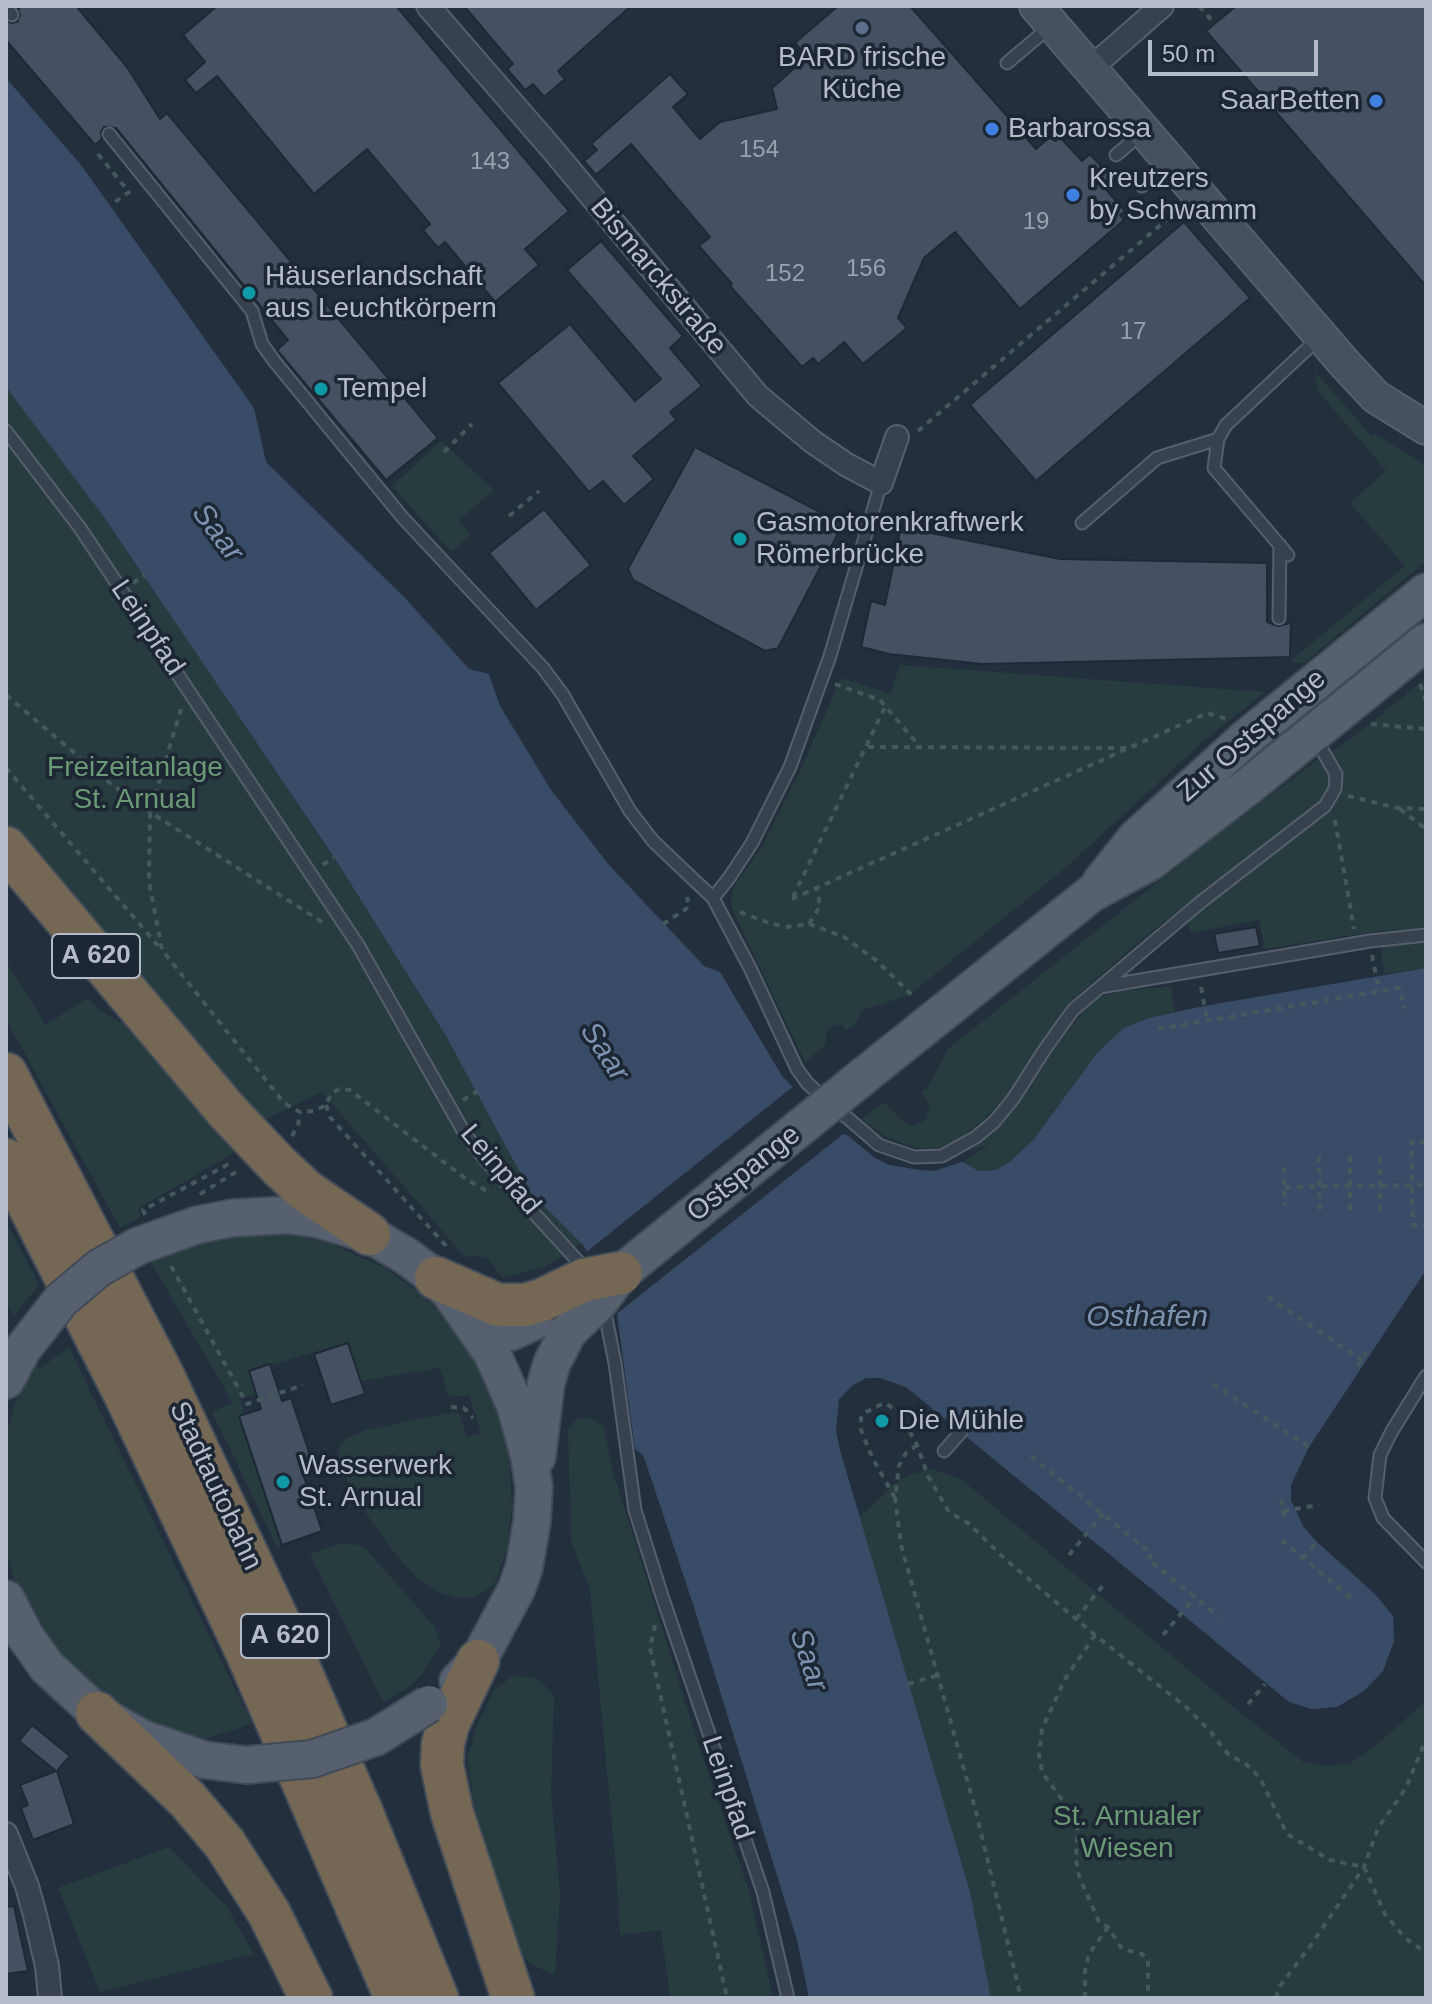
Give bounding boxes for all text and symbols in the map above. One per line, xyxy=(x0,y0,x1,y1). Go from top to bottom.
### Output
marker: BARD frische Küche xyxy=(853,19,871,37)
scale bar xyxy=(1152,24,1322,74)
text: 50 m xyxy=(1162,40,1215,67)
place label: BARD frische Küche xyxy=(778,41,946,107)
place label: SaarBetten xyxy=(1220,84,1360,118)
marker: SaarBetten xyxy=(1367,92,1385,110)
place label: Barbarossa xyxy=(1008,112,1151,146)
marker: Barbarossa xyxy=(983,120,1001,138)
house number: 154 xyxy=(739,136,779,164)
house number: 143 xyxy=(470,148,510,176)
place label: Kreutzers by Schwamm xyxy=(1089,162,1257,228)
marker: Kreutzers by Schwamm xyxy=(1064,186,1082,204)
street label: Bismarckstraße xyxy=(583,192,733,362)
house number: 19 xyxy=(1023,208,1049,236)
house number: 156 xyxy=(846,255,886,283)
place label: Häuserlandschaft aus Leuchtkörpern xyxy=(265,260,497,326)
house number: 152 xyxy=(765,260,805,288)
marker: Häuserlandschaft aus Leuchtkörpern xyxy=(240,284,258,302)
house number: 17 xyxy=(1120,318,1146,346)
place label: Tempel xyxy=(337,372,427,406)
marker: Tempel xyxy=(312,380,330,398)
water label: Saar xyxy=(184,497,250,569)
place label: Gasmotorenkraftwerk Römerbrücke xyxy=(756,506,1024,572)
marker: Gasmotorenkraftwerk Römerbrücke xyxy=(731,530,749,548)
street label: Leinpfad xyxy=(103,574,191,682)
street label: Zur Ostspange xyxy=(1171,663,1333,809)
park label: Freizeitanlage St. Arnual xyxy=(47,751,223,817)
road number: A 620 xyxy=(52,934,140,978)
water label: Saar xyxy=(572,1016,636,1088)
street label: Leinpfad xyxy=(453,1118,547,1222)
street label: Ostspange xyxy=(681,1118,807,1230)
water label: Osthafen xyxy=(1086,1300,1208,1336)
street label: Stadtautobahn xyxy=(161,1396,269,1576)
place label: Die Mühle xyxy=(898,1404,1024,1438)
marker: Die Mühle xyxy=(873,1412,891,1430)
place label: Wasserwerk St. Arnual xyxy=(299,1449,452,1515)
marker: Wasserwerk St. Arnual xyxy=(274,1473,292,1491)
road number: A 620 xyxy=(241,1614,329,1658)
water label: Saar xyxy=(781,1624,835,1696)
street label: Leinpfad xyxy=(694,1732,760,1844)
park label: St. Arnualer Wiesen xyxy=(1053,1800,1201,1866)

